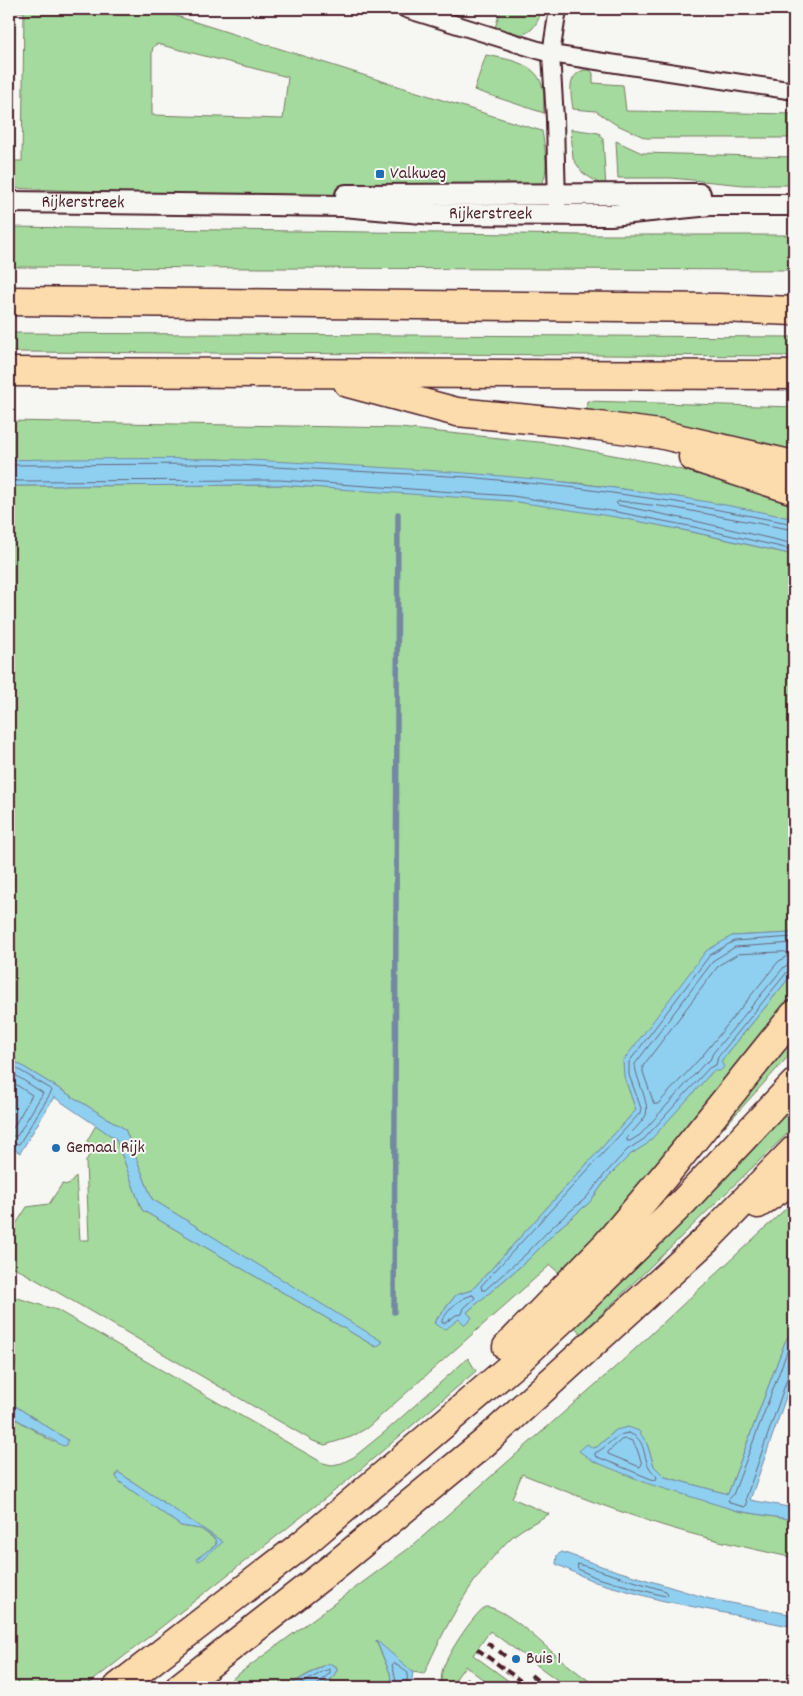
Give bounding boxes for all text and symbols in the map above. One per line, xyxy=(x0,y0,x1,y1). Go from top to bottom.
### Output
place label: Valkweg xyxy=(390,162,446,187)
marker: Valkweg xyxy=(374,168,386,180)
street label: Rijkerstreek xyxy=(41,190,125,216)
street label: Rijkerstreek xyxy=(449,202,532,227)
place label: Gemaal Rijk xyxy=(66,1136,145,1161)
marker: Gemaal Rijk xyxy=(50,1142,62,1154)
place label: Buis 1 xyxy=(526,1647,561,1672)
marker: Buis 1 xyxy=(510,1653,522,1665)

